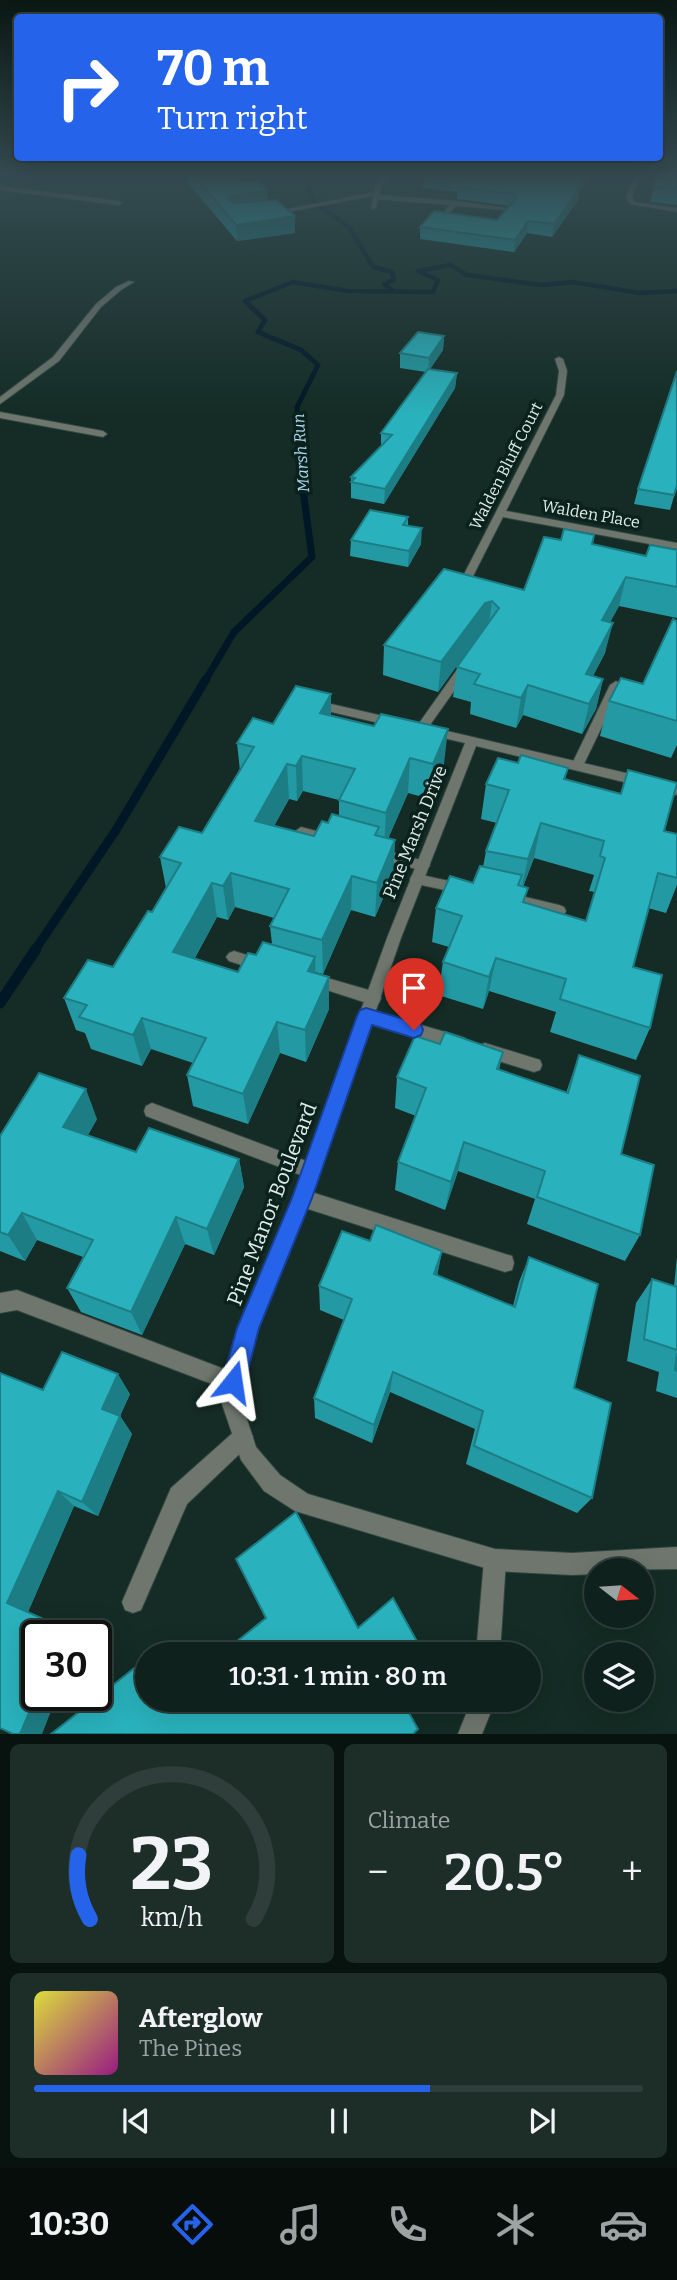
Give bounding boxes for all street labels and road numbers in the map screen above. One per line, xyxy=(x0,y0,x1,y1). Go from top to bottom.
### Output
street label: Walden Bluff Court xyxy=(466,399,546,533)
street label: Walden Place xyxy=(541,496,641,532)
street label: Pine Marsh Drive xyxy=(378,762,452,902)
street label: Pine Manor Boulevard xyxy=(221,1099,323,1309)

